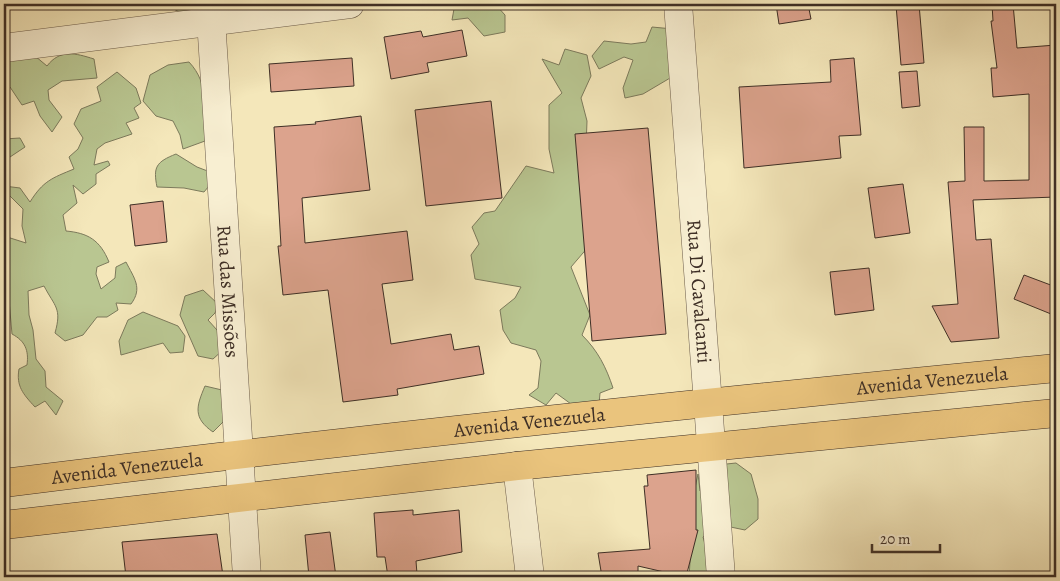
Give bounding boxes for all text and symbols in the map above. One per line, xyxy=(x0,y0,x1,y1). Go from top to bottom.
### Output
street label: Rua Di Cavalcanti xyxy=(680,218,718,364)
street label: Rua das Missões xyxy=(210,224,246,359)
street label: Avenida Venezuela xyxy=(854,360,1010,402)
street label: Avenida Venezuela xyxy=(451,401,607,444)
street label: Avenida Venezuela xyxy=(49,446,205,491)
scale bar xyxy=(872,521,940,553)
text: 20 m xyxy=(880,529,911,549)

